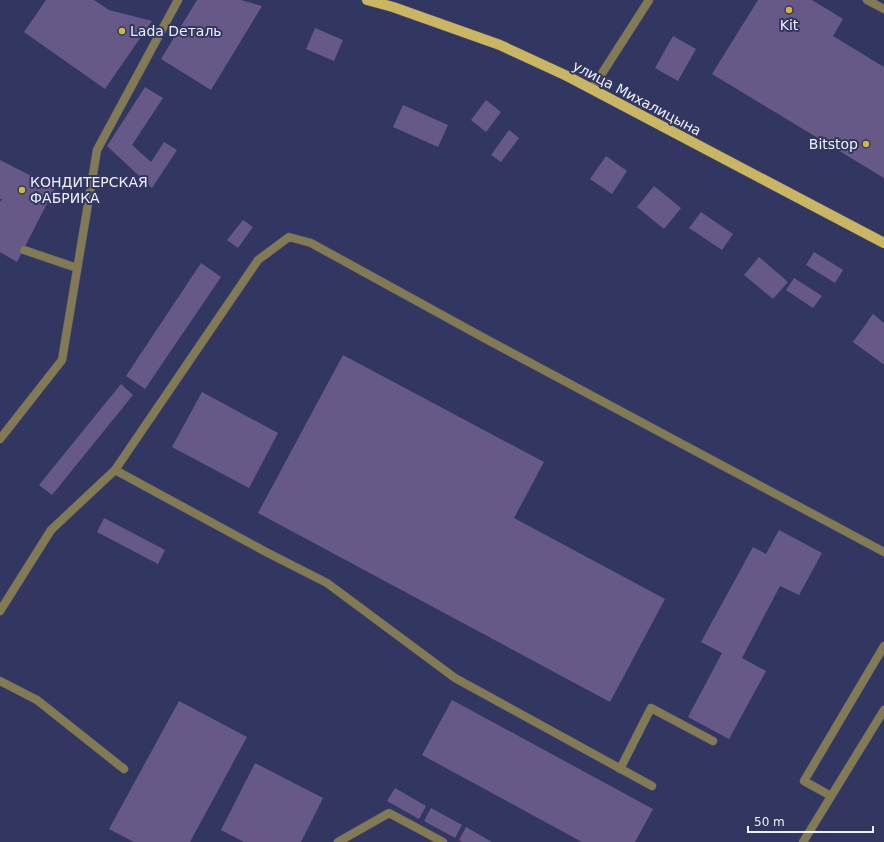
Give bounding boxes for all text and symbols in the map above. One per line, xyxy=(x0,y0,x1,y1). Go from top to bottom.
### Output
marker: Kit xyxy=(784,5,794,15)
place label: Kit xyxy=(780,17,799,33)
place label: Lada Dеталь xyxy=(130,23,222,39)
marker: Lada Dеталь xyxy=(117,26,127,36)
street label: улица Михалицына xyxy=(570,57,704,139)
place label: Bitstop xyxy=(809,136,858,152)
marker: Bitstop xyxy=(861,139,871,149)
place label: КОНДИТЕРСКАЯ ФАБРИКА xyxy=(30,174,148,206)
marker: КОНДИТЕРСКАЯ ФАБРИКА xyxy=(17,185,27,195)
scale bar xyxy=(748,808,873,834)
text: 50 m xyxy=(754,815,785,829)

